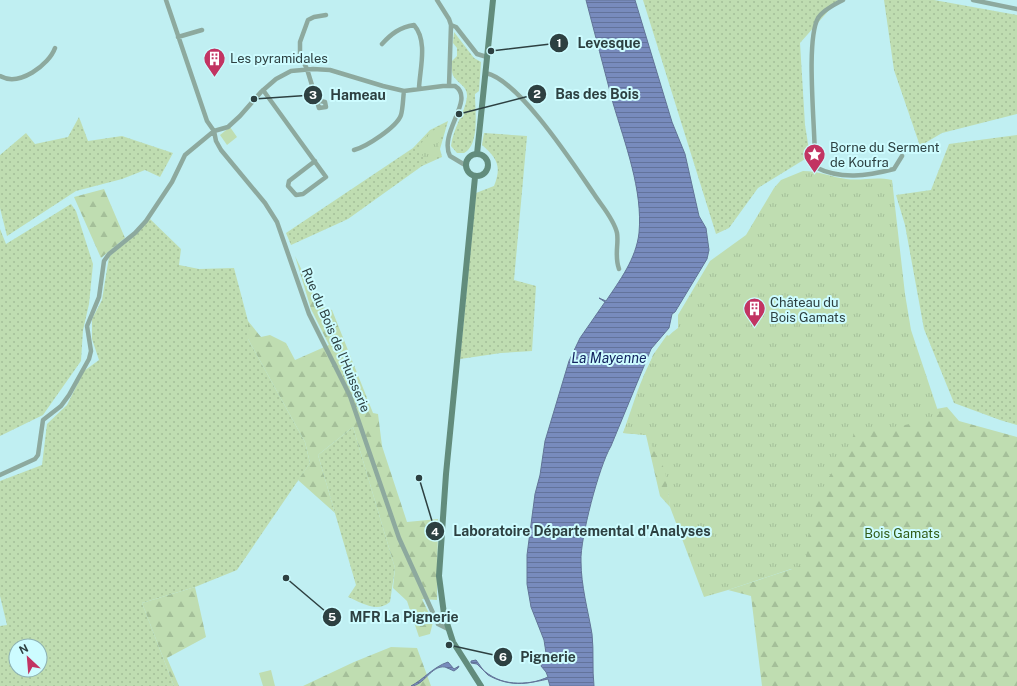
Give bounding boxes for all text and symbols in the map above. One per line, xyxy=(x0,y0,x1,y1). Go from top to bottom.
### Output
callout: Levesque xyxy=(549,30,648,56)
text: Levesque xyxy=(577,35,641,51)
text: 1 xyxy=(556,36,562,50)
building icon: Les pyramidales xyxy=(202,45,228,78)
place label: Les pyramidales xyxy=(230,51,328,66)
callout: Bas des Bois xyxy=(527,81,647,107)
callout: Hameau xyxy=(303,82,394,108)
text: Bas des Bois xyxy=(555,86,639,102)
text: Hameau xyxy=(330,87,386,103)
text: 2 xyxy=(533,87,541,101)
text: 3 xyxy=(309,88,317,102)
place label: Borne du Serment de Koufra xyxy=(830,140,939,170)
place icon: Borne du Serment de Koufra xyxy=(801,141,827,174)
street label: Rue du Bois de l'Huisserie xyxy=(299,265,373,415)
place label: Château du Bois Gamats xyxy=(770,295,846,325)
building icon: Château du Bois Gamats xyxy=(741,296,767,329)
water label: La Mayenne xyxy=(571,350,647,366)
callout: Laboratoire Départemental d'Analyses xyxy=(425,518,718,544)
text: Laboratoire Départemental d'Analyses xyxy=(453,523,711,539)
text: 4 xyxy=(431,525,439,539)
park label: Bois Gamats xyxy=(864,526,940,541)
callout: MFR La Pignerie xyxy=(322,604,467,630)
text: MFR La Pignerie xyxy=(350,609,458,625)
text: 5 xyxy=(328,610,336,624)
north arrow xyxy=(8,638,48,678)
text: N xyxy=(17,642,30,656)
callout: Pignerie xyxy=(493,644,584,670)
text: Pignerie xyxy=(520,649,576,665)
text: 6 xyxy=(499,650,507,664)

